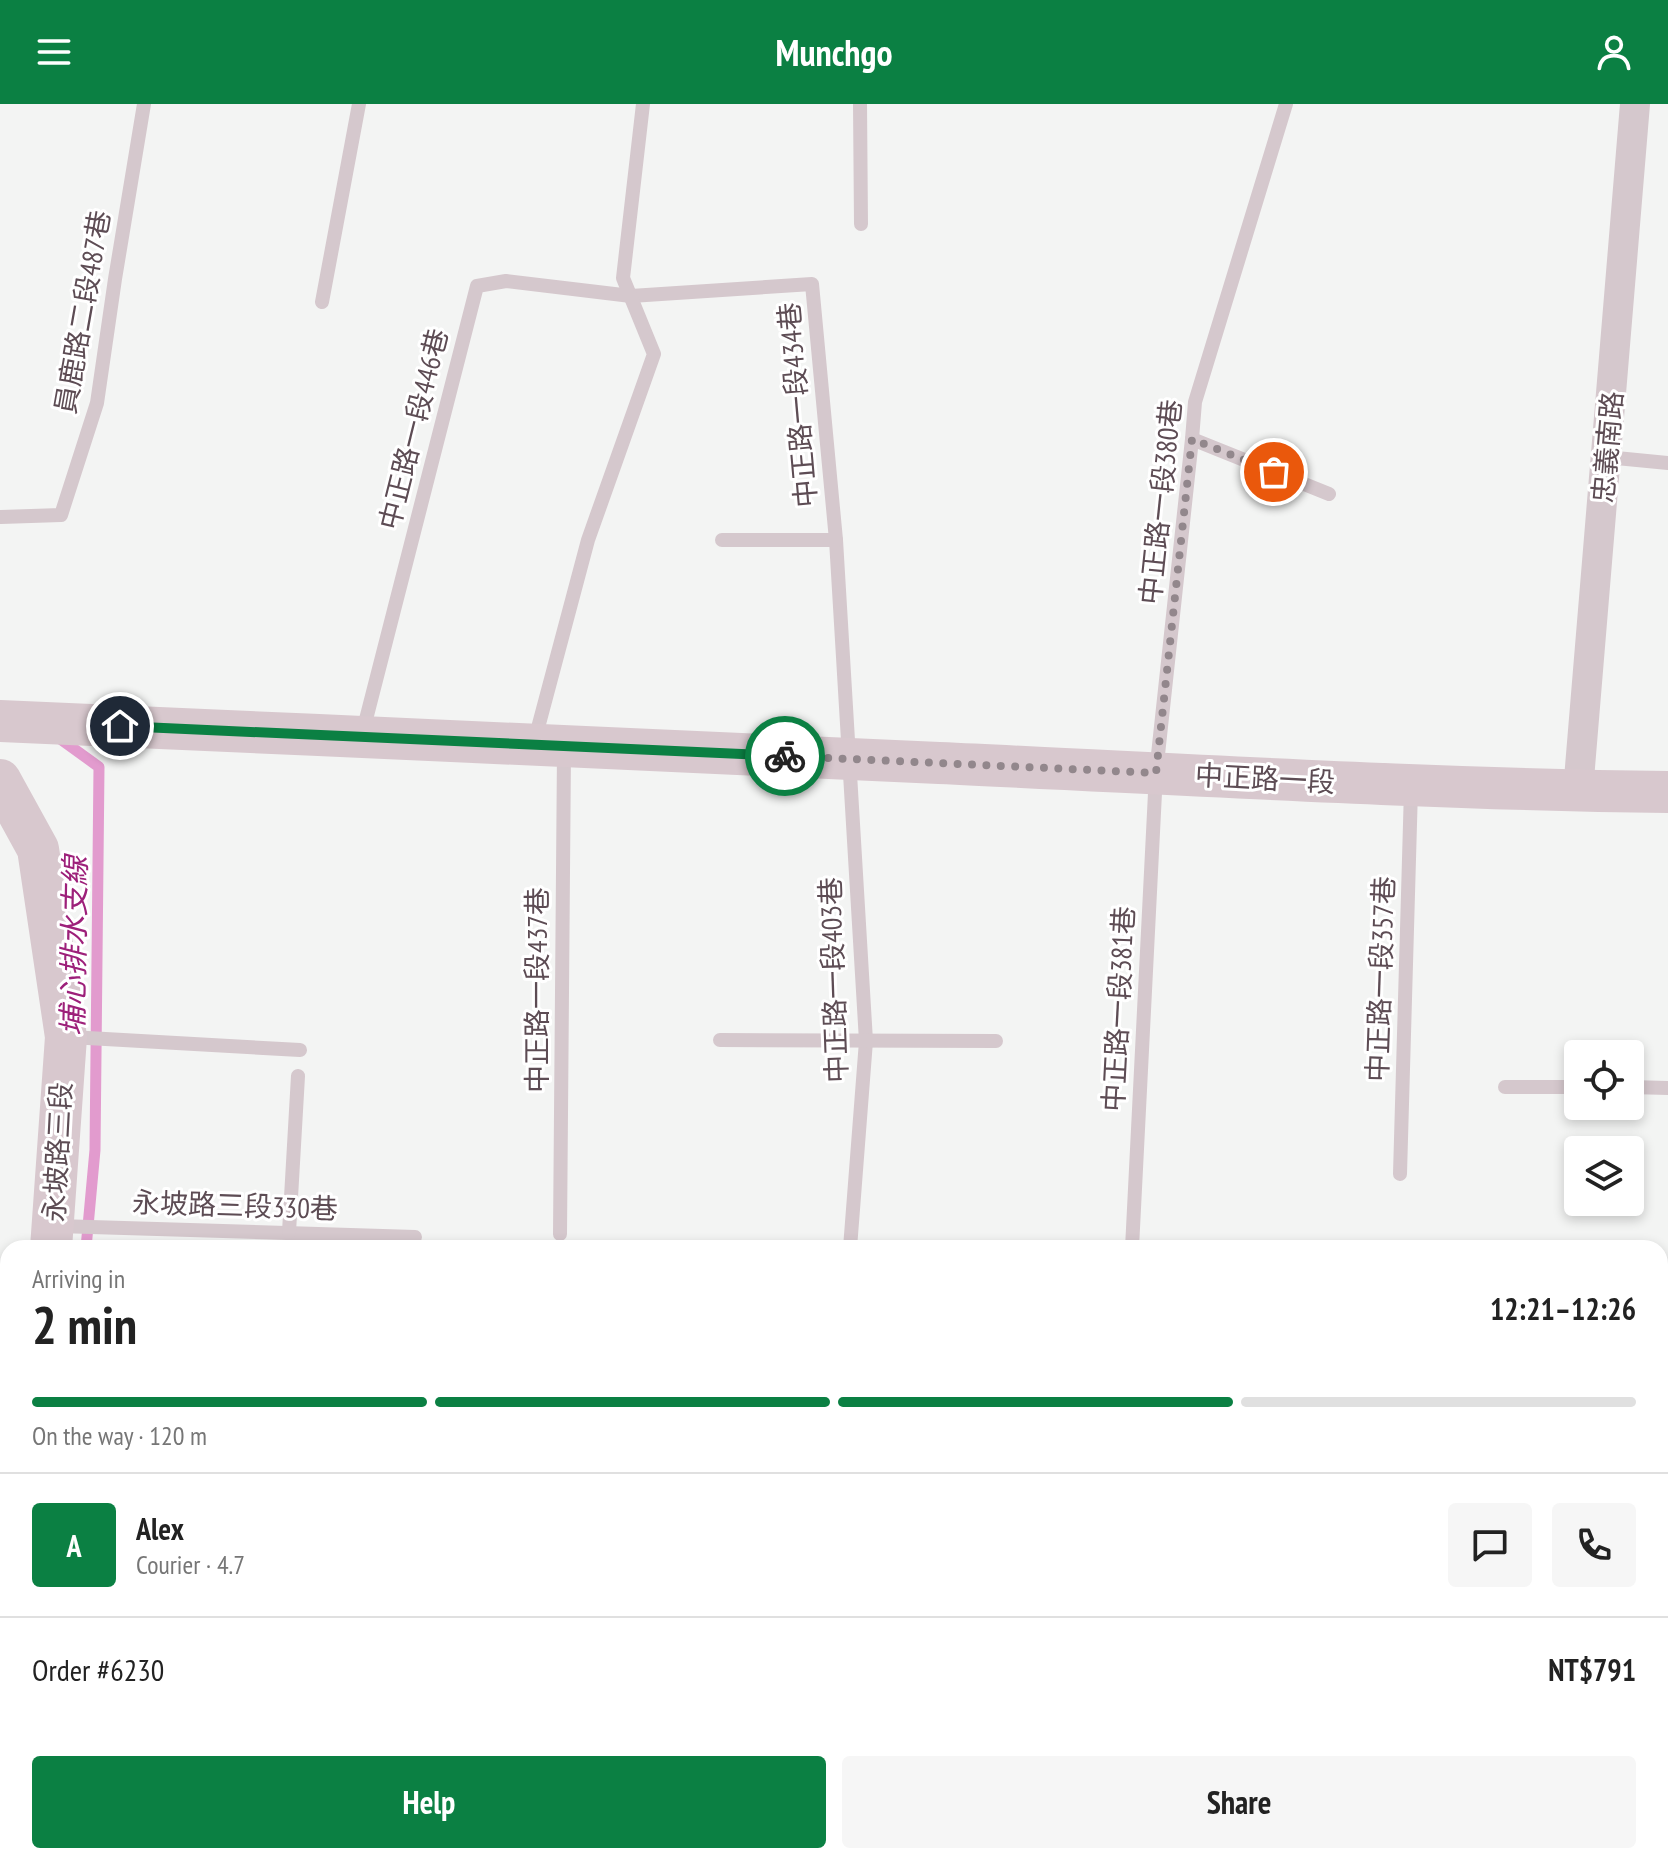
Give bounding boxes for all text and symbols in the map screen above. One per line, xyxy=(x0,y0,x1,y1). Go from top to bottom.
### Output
text: Munchgo xyxy=(776,29,892,76)
icon: menu xyxy=(32,30,76,74)
icon: person xyxy=(1592,30,1636,74)
street label: 員鹿路二段487巷 xyxy=(46,207,118,417)
street label: 中正路一段434巷 xyxy=(770,301,824,509)
street label: 中正路一段446巷 xyxy=(370,325,456,533)
street label: 忠義南路 xyxy=(1584,390,1630,504)
street label: 中正路一段380巷 xyxy=(1131,398,1189,606)
pin xyxy=(1240,438,1308,506)
icon: bag xyxy=(1252,450,1296,494)
pin xyxy=(86,692,154,760)
icon: home xyxy=(98,704,142,748)
courier xyxy=(745,716,825,796)
icon: bike xyxy=(763,734,807,778)
street label: 中正路一段 xyxy=(1194,756,1336,800)
water label: 埔心排水支線 xyxy=(52,853,94,1036)
street label: 中正路一段357巷 xyxy=(1358,876,1402,1082)
street label: 中正路一段403巷 xyxy=(811,877,855,1083)
street label: 中正路一段437巷 xyxy=(518,887,555,1093)
street label: 中正路一段381巷 xyxy=(1094,905,1142,1113)
map controls xyxy=(1564,1040,1644,1216)
button: locate xyxy=(1564,1040,1644,1120)
street label: 永坡路三段 xyxy=(35,1081,79,1223)
button: layers xyxy=(1564,1136,1644,1216)
street label: 永坡路三段330巷 xyxy=(132,1183,338,1227)
text: Arriving in xyxy=(32,1262,125,1295)
text: 12:21–12:26 xyxy=(1490,1289,1636,1328)
text: 2 min xyxy=(32,1291,137,1358)
text: On the way · 120 m xyxy=(32,1419,207,1452)
button: chat xyxy=(1448,1503,1532,1587)
button: phone xyxy=(1552,1503,1636,1587)
text: Alex xyxy=(136,1509,184,1548)
text: A xyxy=(66,1526,82,1565)
text: Courier · 4.7 xyxy=(136,1548,245,1581)
text: Order #6230 xyxy=(32,1650,164,1689)
text: NT$791 xyxy=(1548,1650,1636,1689)
button: Help xyxy=(32,1756,826,1848)
button: Share xyxy=(842,1756,1636,1848)

